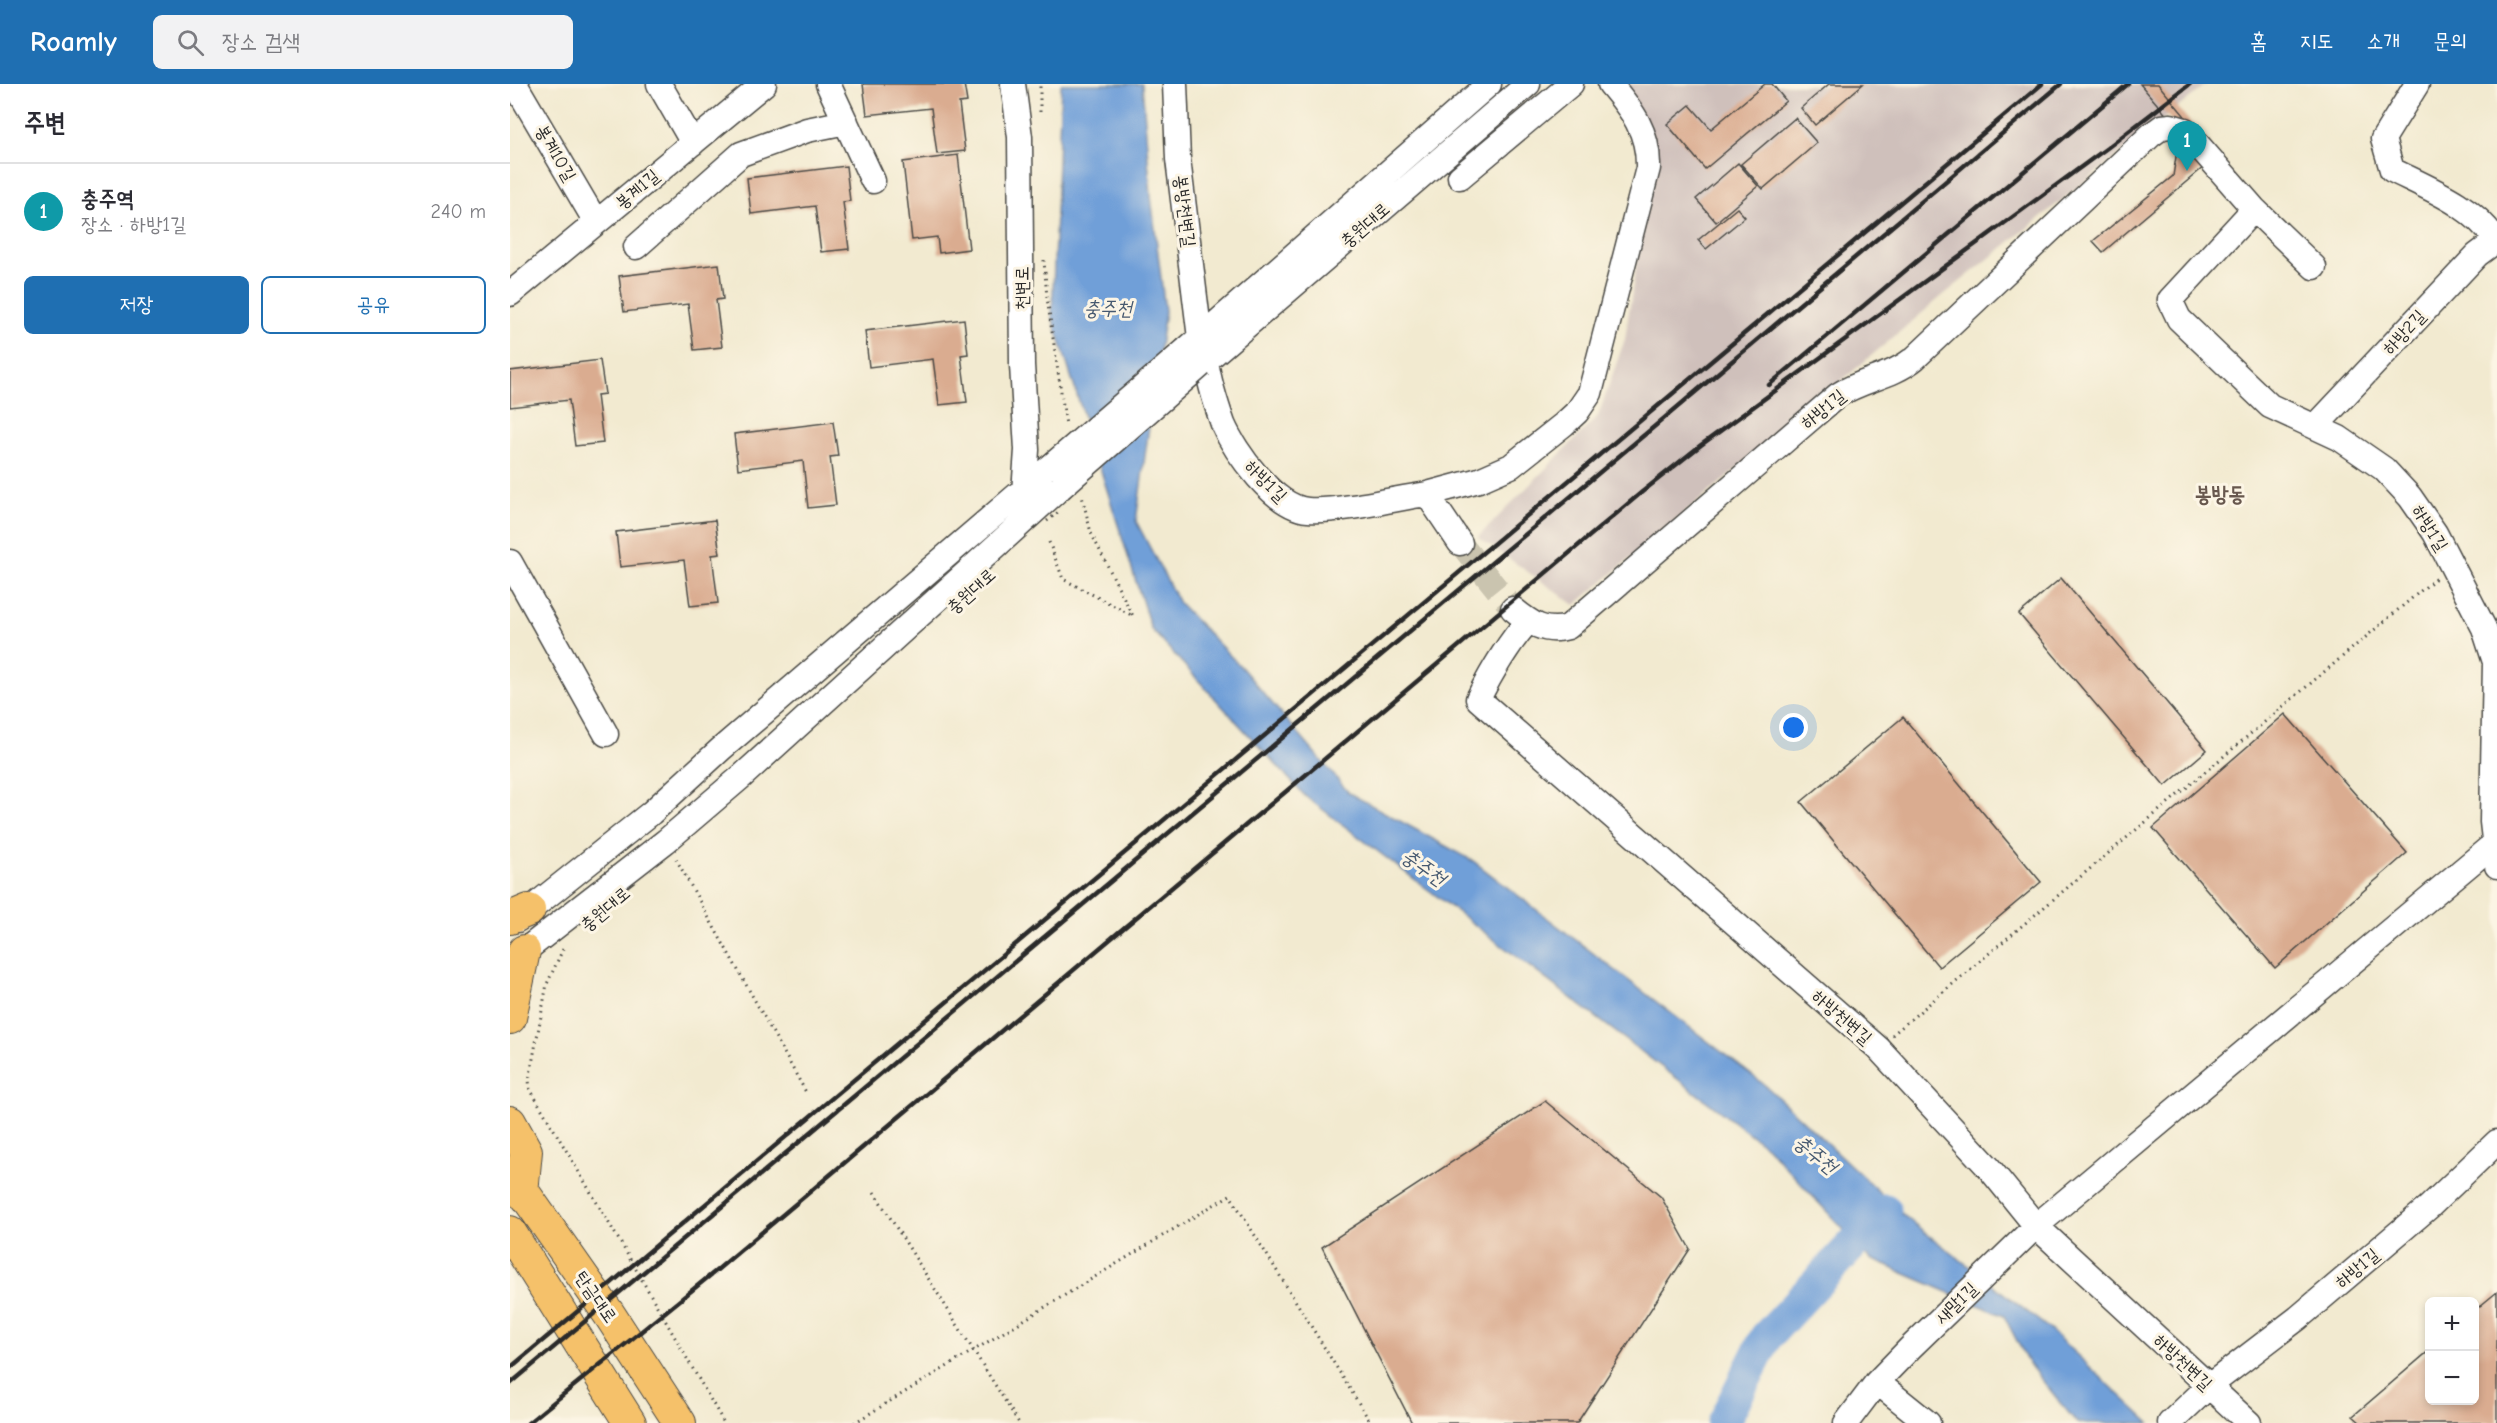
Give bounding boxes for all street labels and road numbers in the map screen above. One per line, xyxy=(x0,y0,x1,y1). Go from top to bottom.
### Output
street label: 봉계10길 xyxy=(531,121,580,186)
street label: 봉계1길 xyxy=(611,165,664,214)
street label: 봉방천변길 xyxy=(1170,174,1199,249)
street label: 충원대로 xyxy=(1337,198,1394,252)
street label: 천변로 xyxy=(1012,266,1033,310)
street label: 하방2길 xyxy=(2379,305,2430,359)
street label: 하방1길 xyxy=(1797,385,1850,433)
street label: 하방1길 xyxy=(1240,456,1291,507)
street label: 하방1길 xyxy=(2407,501,2452,556)
street label: 충원대로 xyxy=(943,564,1000,619)
street label: 충원대로 xyxy=(576,883,634,936)
street label: 하방천변길 xyxy=(1807,986,1876,1049)
street label: 하방1길 xyxy=(2331,1244,2384,1293)
street label: 탄금대로 xyxy=(570,1268,621,1327)
street label: 새말1길 xyxy=(1931,1278,1982,1328)
street label: 하방천변길 xyxy=(2149,1330,2217,1395)

